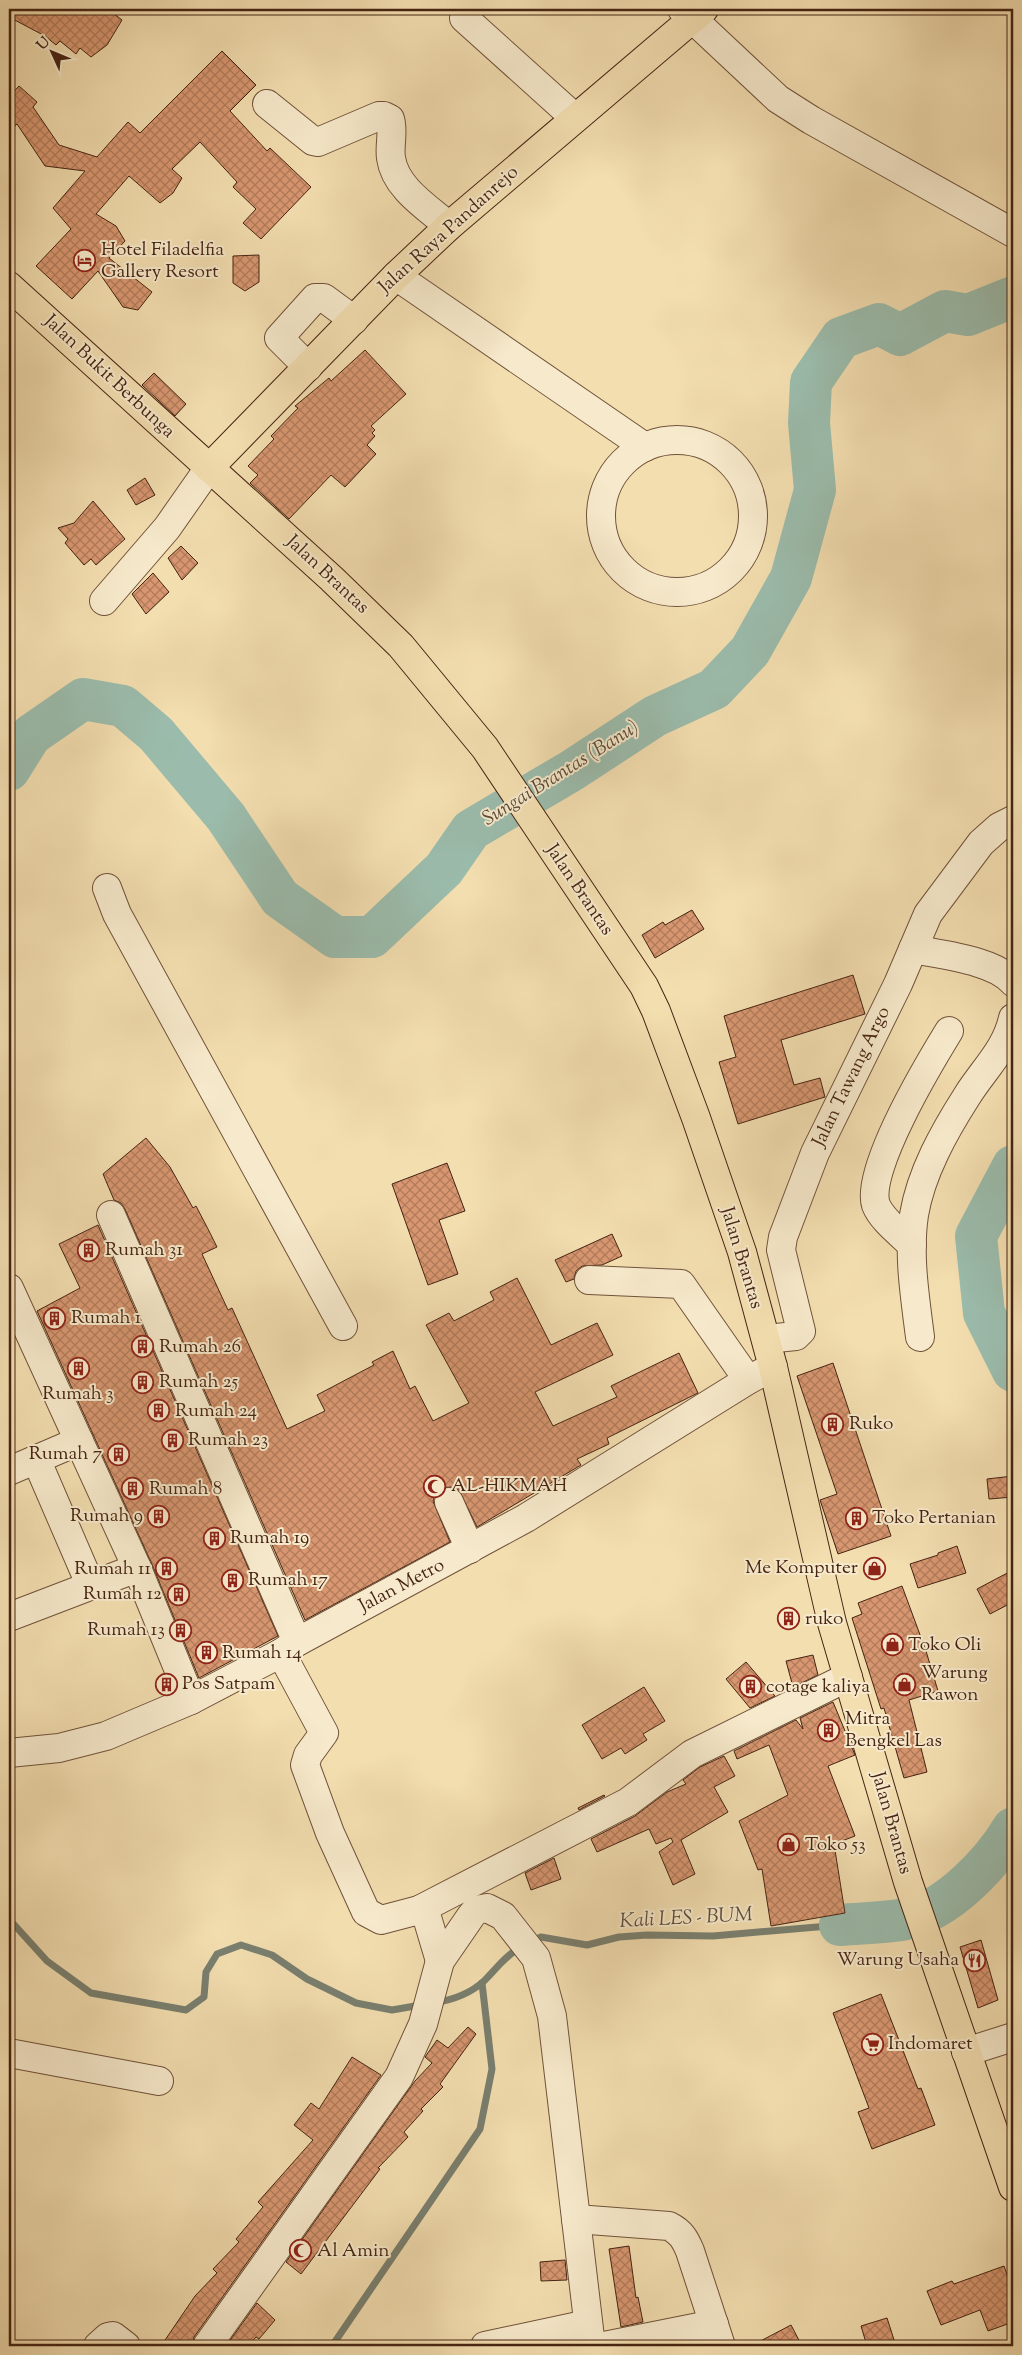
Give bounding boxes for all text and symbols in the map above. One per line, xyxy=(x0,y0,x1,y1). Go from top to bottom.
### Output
north arrow xyxy=(28,28,78,78)
text: U xyxy=(33,33,56,55)
street label: Jalan Raya Pandanrejo xyxy=(372,160,525,301)
place label: Hotel Filadelfia Gallery Resort xyxy=(101,237,224,286)
hotel icon: Hotel Filadelfia Gallery Resort xyxy=(73,249,97,273)
street label: Jalan Bukit Berbunga xyxy=(37,308,181,445)
street label: Jalan Brantas xyxy=(279,529,375,621)
water label: Sungai Brantas (Banu) xyxy=(477,714,645,834)
street label: Jalan Brantas xyxy=(538,838,620,941)
street label: Jalan Tawang Argo xyxy=(806,1002,898,1153)
street label: Jalan Brantas xyxy=(712,1203,769,1312)
place label: Rumah 31 xyxy=(105,1237,183,1264)
building icon: Rumah 31 xyxy=(77,1238,101,1262)
place label: Rumah 1 xyxy=(71,1305,142,1332)
building icon: Rumah 1 xyxy=(43,1306,67,1330)
place label: Rumah 26 xyxy=(159,1334,241,1361)
building icon: Rumah 26 xyxy=(131,1335,155,1359)
building icon: Rumah 3 xyxy=(66,1356,90,1380)
place label: Rumah 25 xyxy=(159,1369,239,1396)
building icon: Rumah 25 xyxy=(131,1370,155,1394)
place label: Rumah 3 xyxy=(42,1381,114,1408)
place label: Rumah 24 xyxy=(175,1398,258,1425)
building icon: Rumah 24 xyxy=(147,1399,171,1423)
place label: Ruko xyxy=(849,1411,893,1438)
building icon: Ruko xyxy=(821,1412,845,1436)
place label: Rumah 23 xyxy=(188,1427,268,1454)
building icon: Rumah 23 xyxy=(160,1428,184,1452)
place label: Rumah 7 xyxy=(29,1441,102,1468)
building icon: Rumah 7 xyxy=(106,1442,130,1466)
place label: AL-HIKMAH xyxy=(451,1473,567,1500)
mosque icon: AL-HIKMAH xyxy=(423,1474,447,1498)
place label: Rumah 8 xyxy=(149,1476,222,1503)
building icon: Rumah 8 xyxy=(121,1477,145,1501)
place label: Rumah 9 xyxy=(70,1503,143,1530)
building icon: Rumah 9 xyxy=(147,1504,171,1528)
place label: Toko Pertanian xyxy=(872,1505,996,1532)
building icon: Toko Pertanian xyxy=(844,1506,868,1530)
place label: Rumah 19 xyxy=(230,1525,309,1552)
building icon: Rumah 19 xyxy=(202,1526,226,1550)
street label: Jalan Metro xyxy=(353,1552,450,1620)
place label: Me Komputer xyxy=(745,1555,858,1582)
place label: Rumah 11 xyxy=(74,1556,152,1583)
shop icon: Me Komputer xyxy=(862,1556,886,1580)
building icon: Rumah 11 xyxy=(155,1557,179,1581)
place label: Rumah 17 xyxy=(248,1567,328,1594)
building icon: Rumah 17 xyxy=(220,1568,244,1592)
place label: Rumah 12 xyxy=(83,1581,162,1608)
building icon: Rumah 12 xyxy=(166,1582,190,1606)
place label: ruko xyxy=(805,1606,843,1633)
building icon: ruko xyxy=(777,1607,801,1631)
place label: Rumah 13 xyxy=(87,1617,165,1644)
building icon: Rumah 13 xyxy=(169,1618,193,1642)
place label: Toko Oli xyxy=(908,1632,981,1659)
shop icon: Toko Oli xyxy=(880,1633,904,1657)
place label: Rumah 14 xyxy=(222,1640,302,1667)
building icon: Rumah 14 xyxy=(194,1641,218,1665)
place label: Warung Rawon xyxy=(921,1660,988,1709)
place label: Pos Satpam xyxy=(182,1671,276,1698)
building icon: Pos Satpam xyxy=(154,1672,178,1696)
shop icon: Warung Rawon xyxy=(893,1672,917,1696)
place label: cotage kaliya xyxy=(766,1674,870,1701)
building icon: cotage kaliya xyxy=(738,1675,762,1699)
place label: Mitra Bengkel Las xyxy=(845,1706,942,1755)
building icon: Mitra Bengkel Las xyxy=(817,1718,841,1742)
street label: Jalan Brantas xyxy=(863,1768,918,1877)
place label: Toko 53 xyxy=(805,1832,866,1859)
shop icon: Toko 53 xyxy=(777,1833,801,1857)
water label: Kali LES - BUM xyxy=(619,1901,753,1937)
place label: Warung Usaha xyxy=(836,1947,959,1974)
restaurant icon: Warung Usaha xyxy=(963,1948,987,1972)
place label: Indomaret xyxy=(888,2031,973,2058)
supermarket icon: Indomaret xyxy=(860,2032,884,2056)
place label: Al Amin xyxy=(317,2238,390,2265)
mosque icon: Al Amin xyxy=(289,2239,313,2263)

